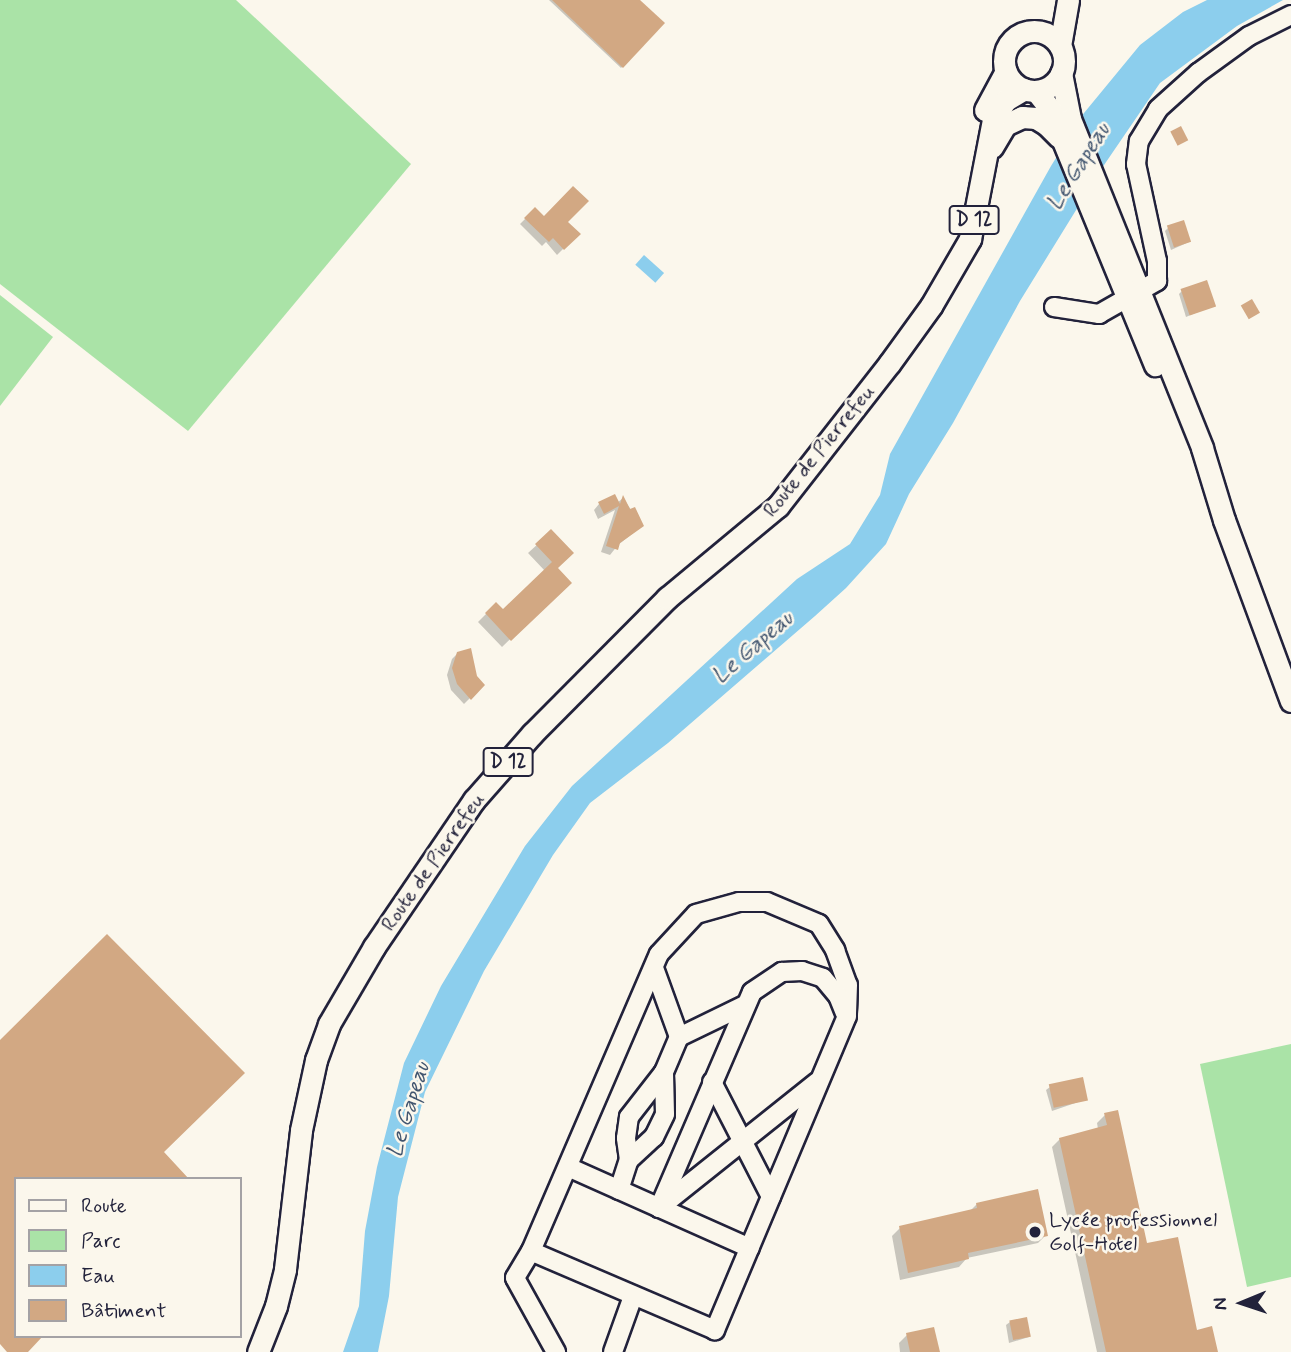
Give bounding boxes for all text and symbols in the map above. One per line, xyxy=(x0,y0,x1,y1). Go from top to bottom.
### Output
water label: Le Gapeau xyxy=(1040,116,1118,218)
road number: D 12 xyxy=(948,204,1000,235)
street label: Route de Pierrefeu xyxy=(760,382,878,520)
water label: Le Gapeau xyxy=(705,604,801,692)
road number: D 12 xyxy=(482,747,534,778)
street label: Route de Pierrefeu xyxy=(378,791,488,933)
water label: Le Gapeau xyxy=(381,1057,437,1163)
legend xyxy=(14,1177,242,1338)
text: Route xyxy=(81,1192,127,1220)
place label: Lycée professionnel Golf-Hotel xyxy=(1049,1207,1217,1257)
marker: Lycée professionnel Golf-Hotel xyxy=(1027,1224,1043,1240)
text: Parc xyxy=(81,1227,121,1255)
text: Eau xyxy=(81,1262,115,1290)
north arrow xyxy=(1207,1268,1277,1338)
text: Bâtiment xyxy=(81,1297,166,1325)
text: N xyxy=(1208,1297,1233,1311)

